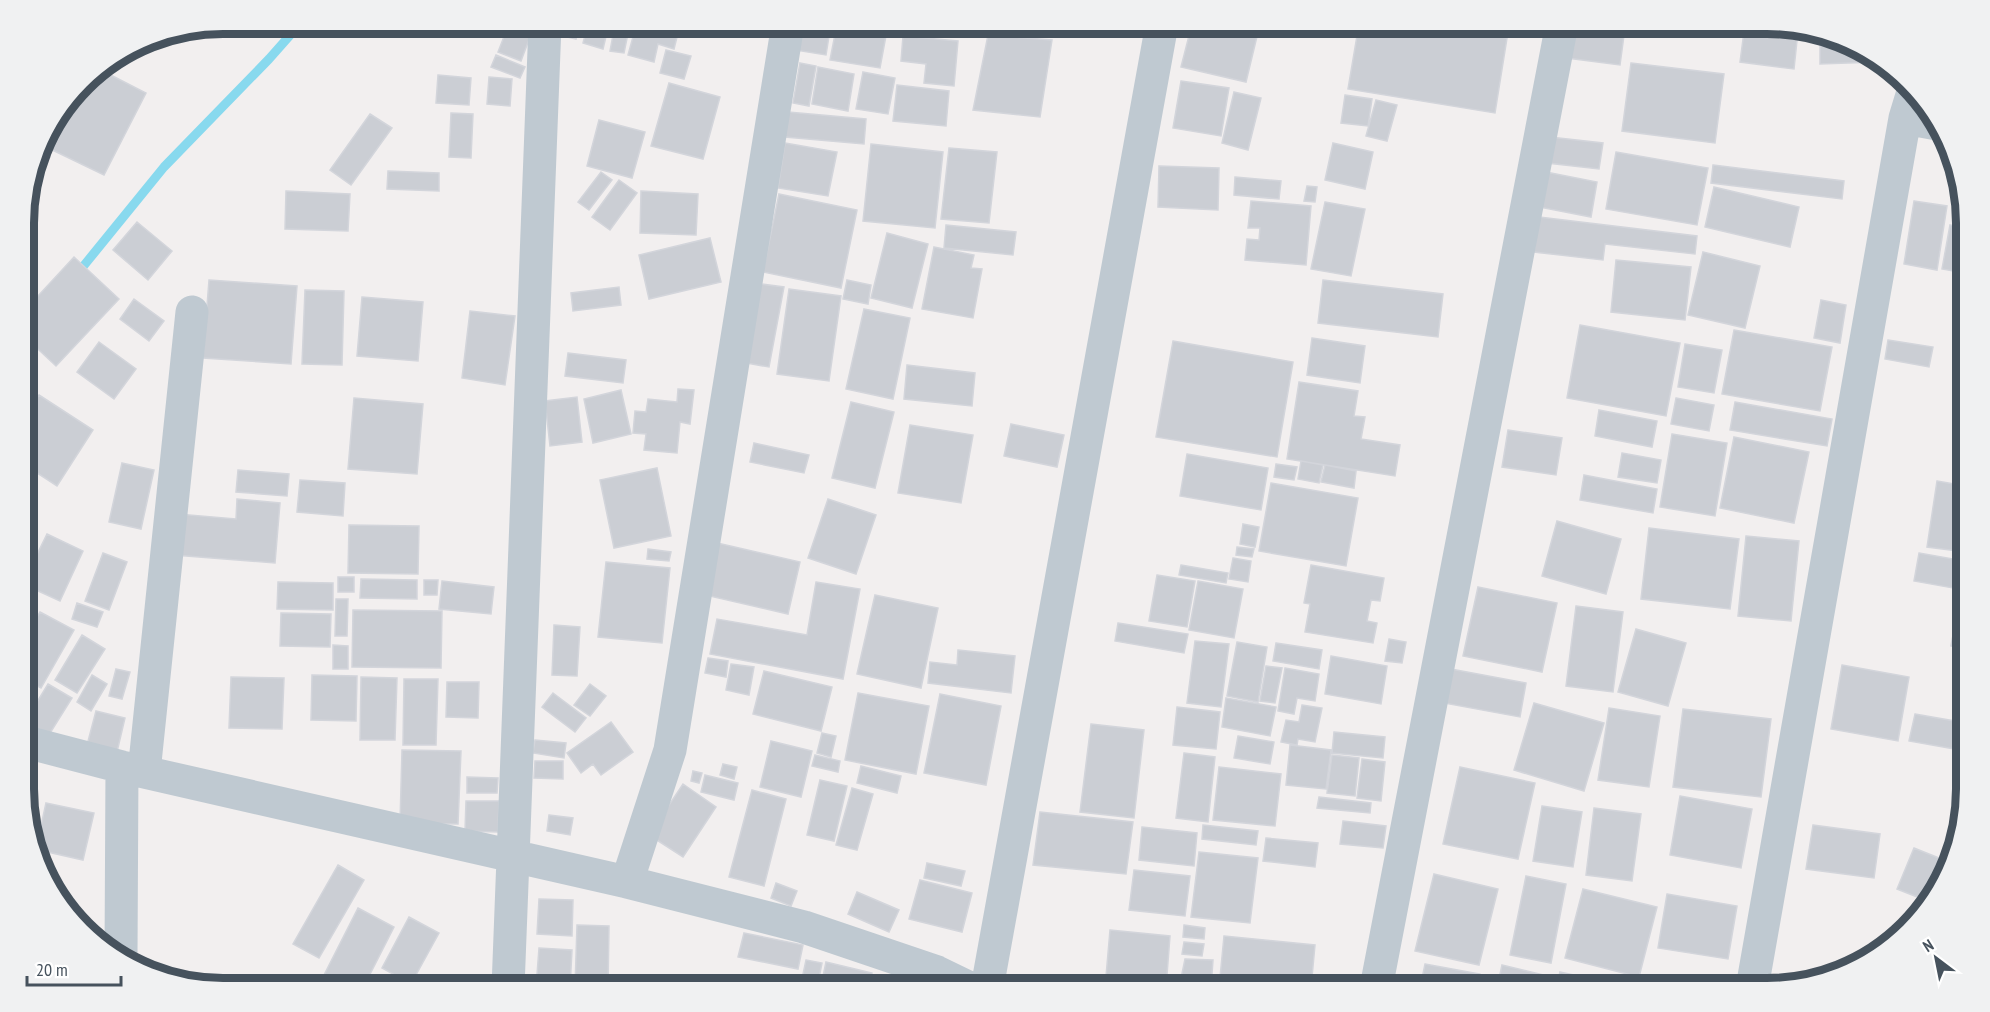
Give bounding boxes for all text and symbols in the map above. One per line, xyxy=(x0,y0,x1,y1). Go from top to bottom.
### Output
north arrow xyxy=(1906,928,1966,988)
text: N xyxy=(1919,935,1937,956)
scale bar xyxy=(27,949,122,987)
text: 20 m xyxy=(36,958,68,981)

